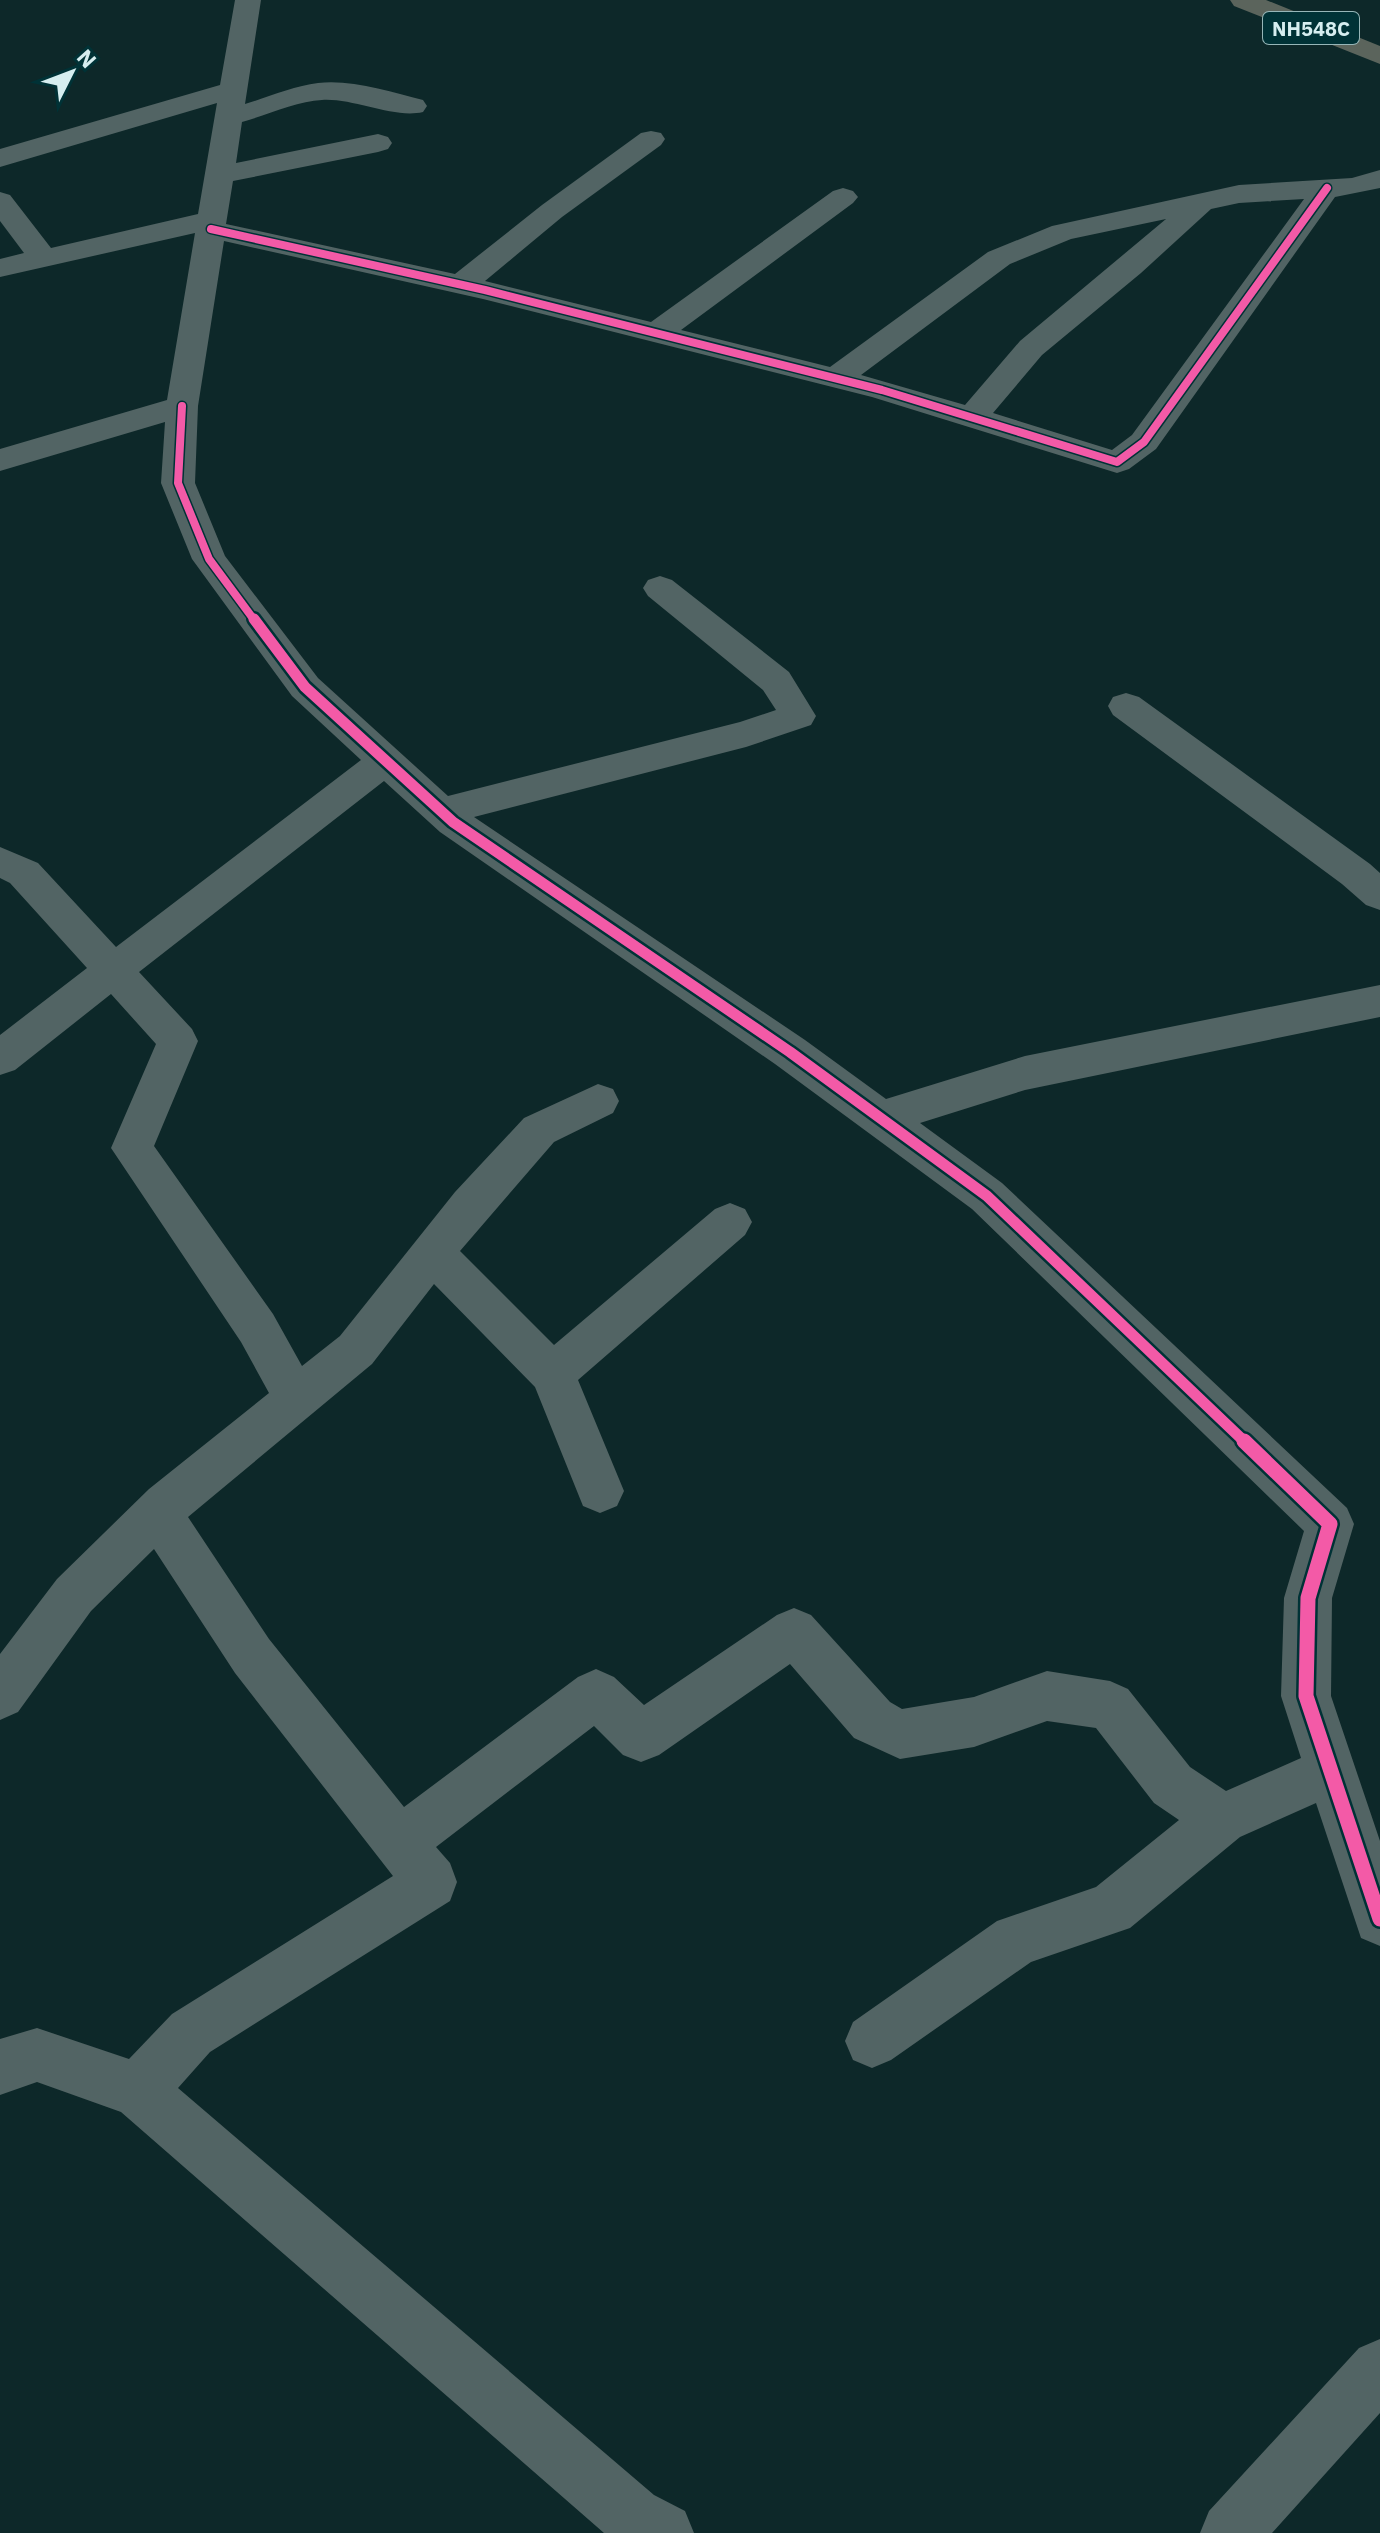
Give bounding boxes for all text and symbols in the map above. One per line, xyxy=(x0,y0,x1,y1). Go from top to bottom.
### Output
road number: NH548C xyxy=(1263,12,1359,44)
north arrow xyxy=(32,32,112,112)
text: N xyxy=(71,43,103,74)

